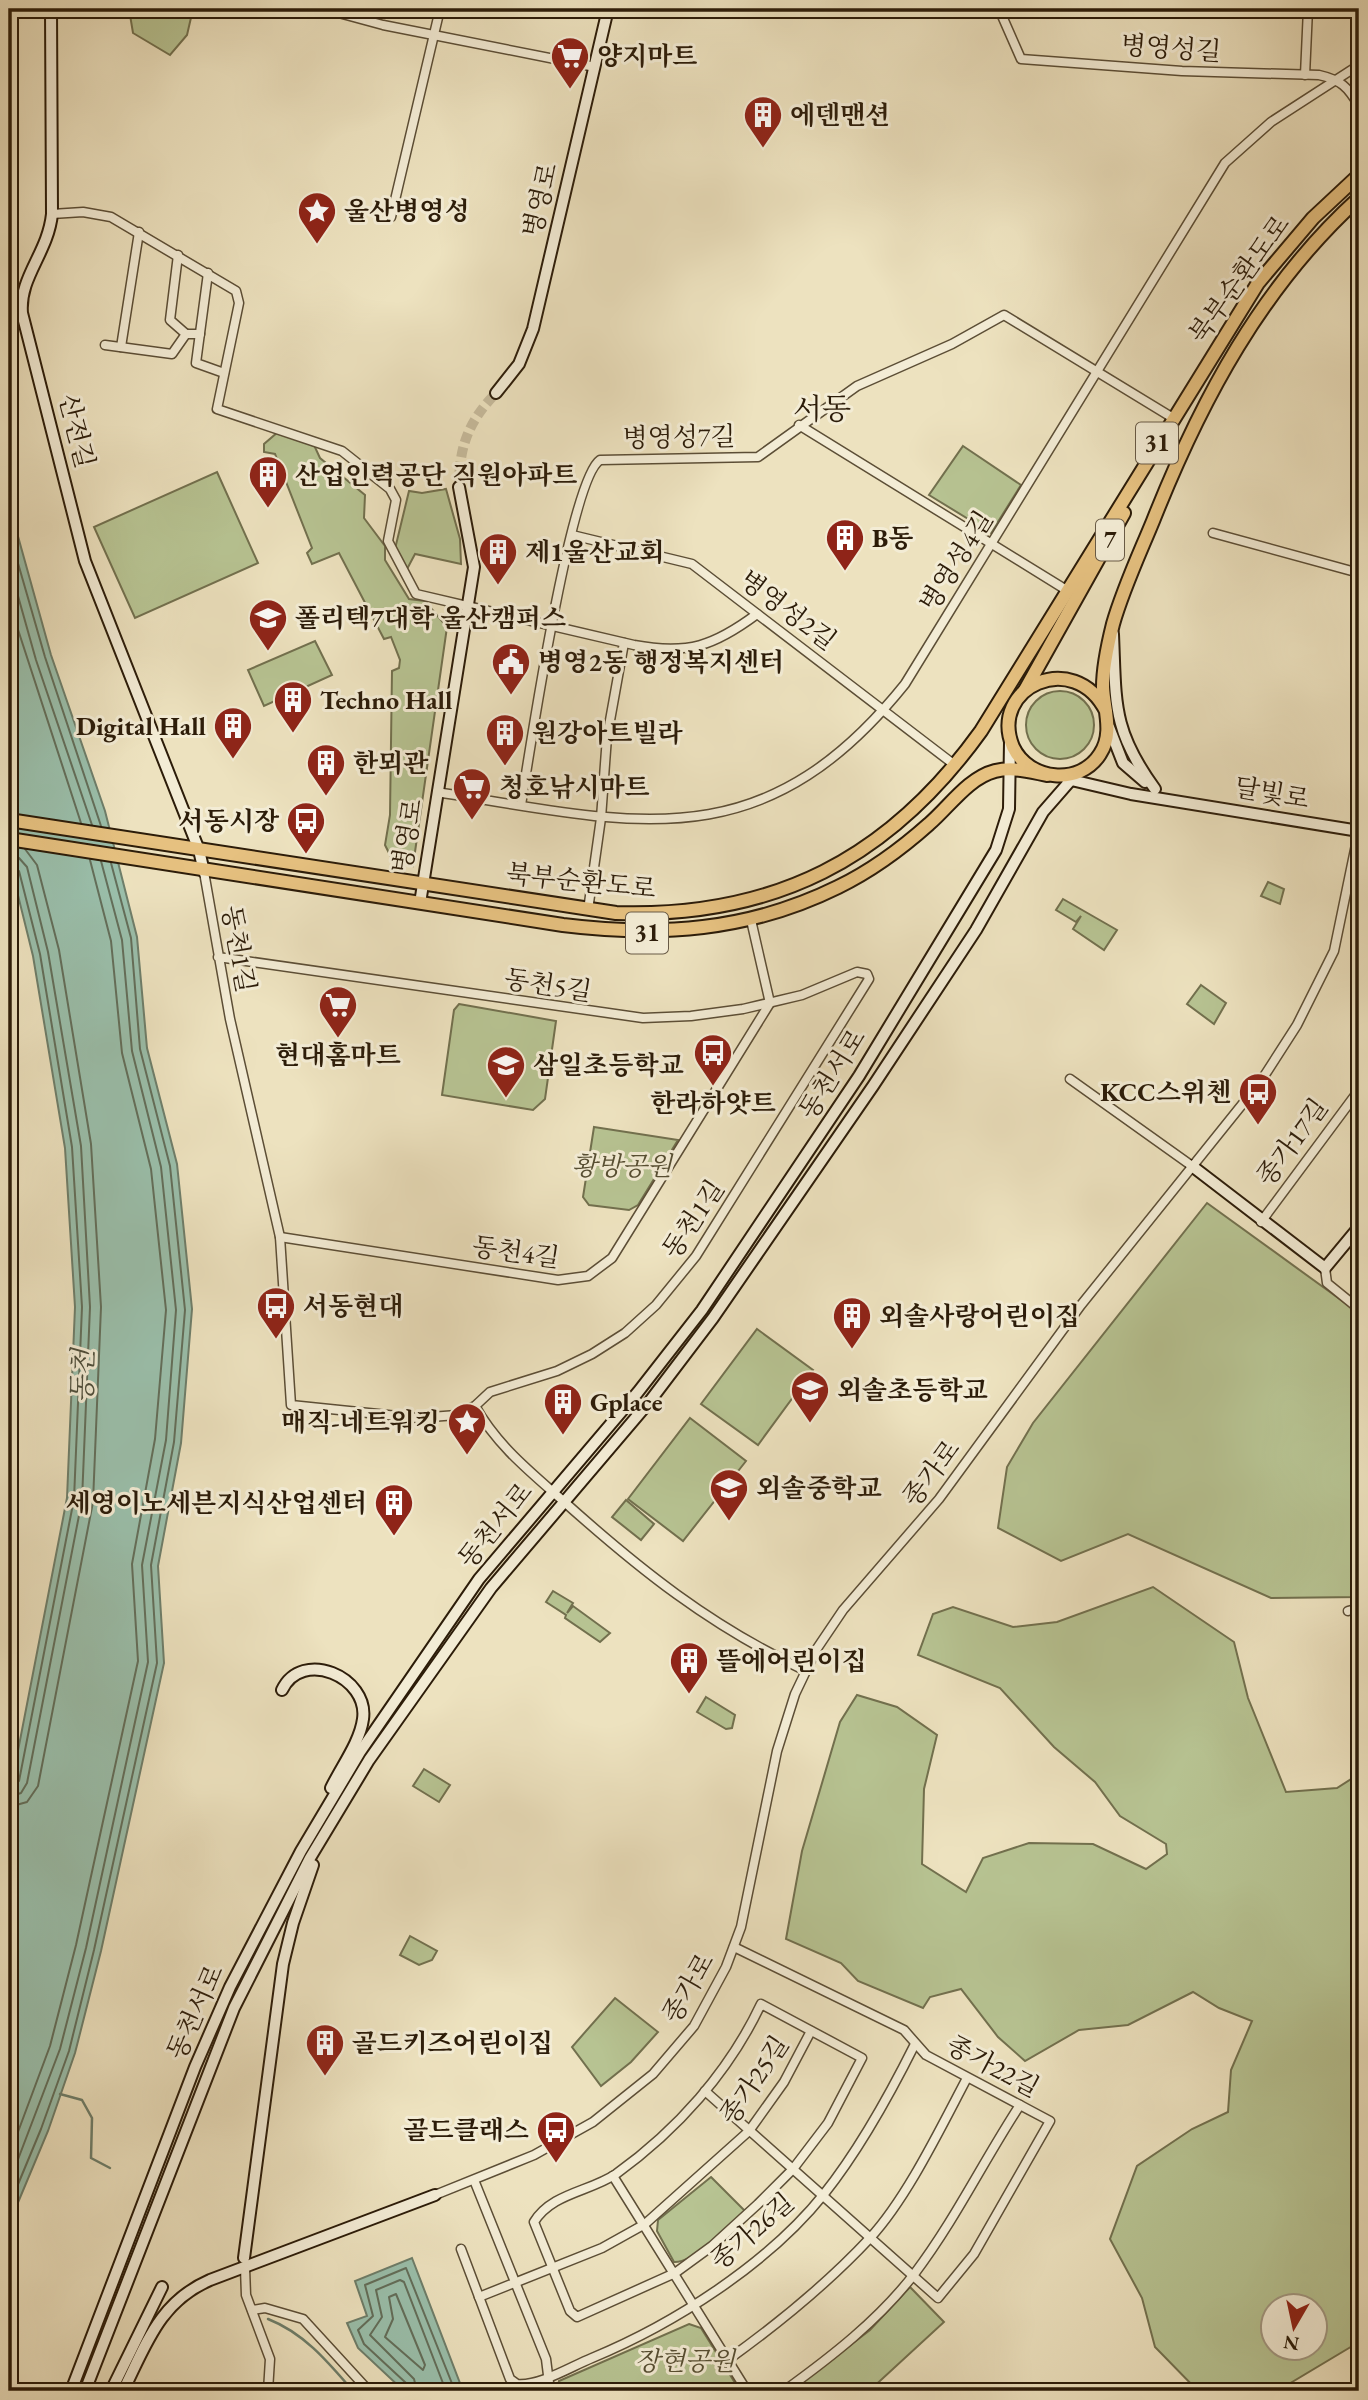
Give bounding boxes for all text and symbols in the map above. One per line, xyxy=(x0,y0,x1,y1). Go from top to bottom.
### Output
street label: 병영성길 xyxy=(1120,28,1222,68)
supermarket icon: 양지마트 xyxy=(549,35,591,90)
place label: 양지마트 xyxy=(597,39,697,73)
building icon: 에덴맨션 xyxy=(742,94,784,149)
place label: 에덴맨션 xyxy=(790,98,890,132)
street label: 병영로 xyxy=(515,159,565,241)
place icon: 울산병영성 xyxy=(296,190,338,245)
place label: 울산병영성 xyxy=(344,194,470,228)
street label: 북부순환도로 xyxy=(1181,208,1297,350)
district label: 서동 xyxy=(793,389,851,428)
street label: 산전길 xyxy=(51,390,103,472)
street label: 병영성7길 xyxy=(622,419,736,455)
road number: 31 xyxy=(1136,422,1178,463)
building icon: 산업인력공단 직원아파트 xyxy=(247,454,289,509)
place label: 산업인력공단 직원아파트 xyxy=(295,458,577,492)
street label: 병영성4길 xyxy=(912,504,1000,618)
building icon: B동 xyxy=(824,517,866,572)
road number: 7 xyxy=(1096,520,1124,560)
place label: B동 xyxy=(872,521,913,555)
building icon: 제1울산교회 xyxy=(477,531,519,586)
place label: 제1울산교회 xyxy=(525,535,664,569)
street label: 병영성2길 xyxy=(733,562,843,658)
school or university icon: 폴리텍7대학 울산캠퍼스 xyxy=(247,597,289,652)
place label: 폴리텍7대학 울산캠퍼스 xyxy=(295,601,566,635)
public building icon: 병영2동 행정복지센터 xyxy=(490,641,532,696)
place label: 병영2동 행정복지센터 xyxy=(538,645,784,679)
building icon: Techno Hall xyxy=(272,679,314,734)
place label: Techno Hall xyxy=(320,683,452,717)
building icon: Digital Hall xyxy=(212,705,254,760)
place label: Digital Hall xyxy=(76,709,206,743)
building icon: 원강아트빌라 xyxy=(484,712,526,767)
place label: 원강아트빌라 xyxy=(532,716,684,750)
building icon: 한뫼관 xyxy=(305,742,347,797)
place label: 한뫼관 xyxy=(353,746,429,780)
supermarket icon: 청호낚시마트 xyxy=(451,766,493,821)
place label: 청호낚시마트 xyxy=(499,770,650,804)
street label: 달빛로 xyxy=(1232,770,1312,816)
street label: 병영로 xyxy=(384,796,430,876)
bus stop icon: 서동시장 xyxy=(285,800,327,855)
place label: 서동시장 xyxy=(179,804,280,838)
street label: 북부순환도로 xyxy=(504,856,658,906)
street label: 동천1길 xyxy=(215,903,263,995)
road number: 31 xyxy=(626,912,668,953)
street label: 동천5길 xyxy=(502,961,594,1009)
supermarket icon: 현대홈마트 xyxy=(317,984,359,1039)
street label: 동천서로 xyxy=(791,1022,873,1126)
bus stop icon: 한라하얏트 xyxy=(692,1032,734,1087)
place label: 현대홈마트 xyxy=(275,1038,401,1072)
school or university icon: 삼일초등학교 xyxy=(485,1044,527,1099)
place label: 삼일초등학교 xyxy=(533,1048,684,1082)
bus stop icon: KCC스위첸 xyxy=(1237,1071,1279,1126)
place label: KCC스위첸 xyxy=(1100,1075,1231,1109)
place label: 한라하얏트 xyxy=(650,1086,776,1120)
street label: 종가17길 xyxy=(1249,1091,1335,1193)
park label: 황방공원 xyxy=(572,1149,674,1183)
street label: 동천1길 xyxy=(654,1173,732,1265)
street label: 동천4길 xyxy=(470,1229,562,1275)
bus stop icon: 서동현대 xyxy=(255,1285,297,1340)
place label: 서동현대 xyxy=(303,1289,403,1323)
building icon: 외솔사랑어린이집 xyxy=(831,1295,873,1350)
place label: 외솔사랑어린이집 xyxy=(879,1299,1080,1333)
water label: 동천 xyxy=(63,1346,101,1404)
school or university icon: 외솔초등학교 xyxy=(789,1369,831,1424)
place label: 외솔초등학교 xyxy=(837,1373,988,1407)
building icon: Gplace xyxy=(542,1381,584,1436)
place label: Gplace xyxy=(590,1385,663,1419)
place icon: 매직-네트워킹 xyxy=(446,1401,488,1456)
place label: 매직-네트워킹 xyxy=(281,1405,440,1439)
street label: 종가로 xyxy=(895,1433,967,1513)
school or university icon: 외솔중학교 xyxy=(708,1467,750,1522)
place label: 외솔중학교 xyxy=(756,1471,882,1505)
street label: 동천서로 xyxy=(450,1475,540,1575)
building icon: 세영이노세븐지식산업센터 xyxy=(373,1482,415,1537)
place label: 세영이노세븐지식산업센터 xyxy=(66,1486,367,1520)
building icon: 뜰에어린이집 xyxy=(668,1640,710,1695)
place label: 뜰에어린이집 xyxy=(716,1644,867,1678)
street label: 종가로 xyxy=(654,1947,722,2029)
street label: 동천서로 xyxy=(159,1959,231,2065)
building icon: 골드키즈어린이집 xyxy=(304,2022,346,2077)
place label: 골드키즈어린이집 xyxy=(352,2026,553,2060)
street label: 종가22길 xyxy=(941,2027,1045,2105)
street label: 종가25길 xyxy=(712,2029,796,2131)
bus stop icon: 골드클래스 xyxy=(535,2109,577,2164)
place label: 골드클래스 xyxy=(403,2113,529,2147)
street label: 종가26길 xyxy=(703,2185,801,2277)
north arrow xyxy=(1260,2292,1330,2362)
text: N xyxy=(1281,2330,1301,2357)
park label: 장현공원 xyxy=(635,2344,737,2378)

